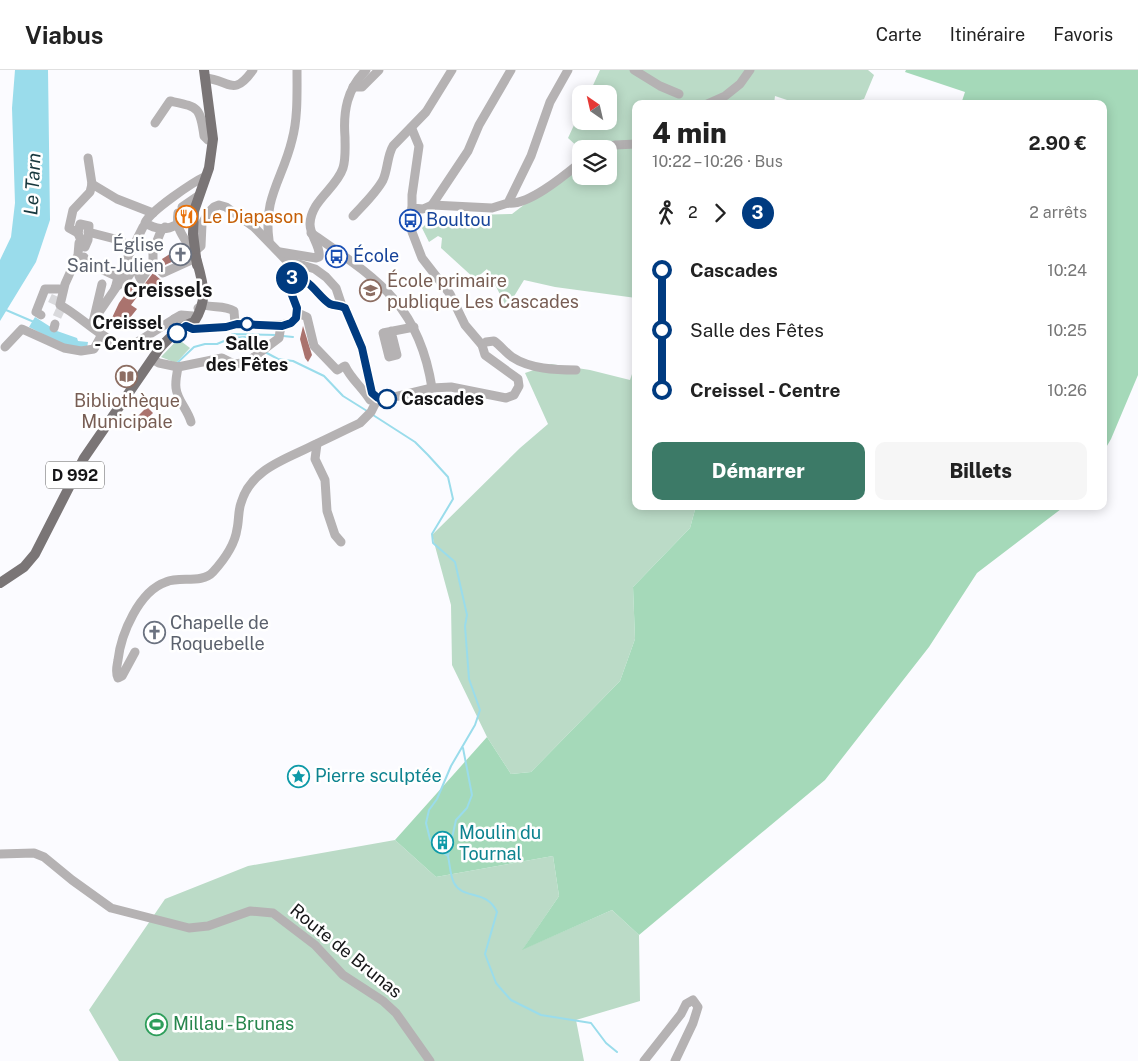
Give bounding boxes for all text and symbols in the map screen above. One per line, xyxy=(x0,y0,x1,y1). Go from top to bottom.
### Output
text: Viabus xyxy=(25,21,103,49)
text: Carte xyxy=(876,24,922,45)
text: Itinéraire xyxy=(950,24,1025,45)
text: Favoris xyxy=(1053,24,1113,45)
north arrow xyxy=(572,85,618,130)
map controls xyxy=(572,85,617,185)
text: 4 min xyxy=(652,116,727,149)
text: 2.90 € xyxy=(1028,132,1087,154)
button: layers xyxy=(572,140,617,185)
water label: Le Tarn xyxy=(19,152,45,216)
text: 10:22 – 10:26 · Bus xyxy=(652,152,783,171)
icon: walk xyxy=(652,199,680,227)
icon: forward xyxy=(706,199,734,227)
text: 3 xyxy=(752,202,764,223)
text: 2 xyxy=(688,203,698,222)
text: 2 arrêts xyxy=(1029,203,1087,222)
restaurant icon: Le Diapason xyxy=(174,205,198,229)
place label: Le Diapason xyxy=(202,206,304,227)
bus stop icon: Boultou xyxy=(398,208,422,232)
place label: Boultou xyxy=(426,209,491,230)
place label: Église Saint-Julien xyxy=(67,233,164,276)
church icon: Église Saint-Julien xyxy=(168,243,192,267)
bus stop icon: École xyxy=(325,244,349,268)
place label: École xyxy=(353,244,399,266)
text: Cascades xyxy=(690,259,778,281)
text: 10:24 xyxy=(1047,261,1087,280)
line badge: 3 xyxy=(276,262,308,294)
text: 3 xyxy=(286,267,298,288)
place label: École primaire publique Les Cascades xyxy=(387,269,579,312)
district label: Creissels xyxy=(124,278,212,302)
school or university icon: École primaire publique Les Cascades xyxy=(359,279,383,303)
place label: Creissel - Centre xyxy=(92,312,163,354)
marker: Salle des Fêtes xyxy=(240,317,254,331)
text: Salle des Fêtes xyxy=(690,319,824,341)
text: 10:25 xyxy=(1047,321,1087,340)
marker: Creissel - Centre xyxy=(167,323,187,343)
place label: Salle des Fêtes xyxy=(206,333,288,375)
library icon: Bibliothèque Municipale xyxy=(115,364,139,388)
text: Creissel - Centre xyxy=(690,379,840,401)
text: 10:26 xyxy=(1047,381,1087,400)
place label: Cascades xyxy=(401,388,484,409)
marker: Cascades xyxy=(377,389,397,409)
place label: Bibliothèque Municipale xyxy=(74,390,180,432)
button: Démarrer xyxy=(652,442,865,500)
button: Billets xyxy=(875,442,1087,500)
road number: D 992 xyxy=(46,462,104,488)
place label: Chapelle de Roquebelle xyxy=(170,612,269,654)
church icon: Chapelle de Roquebelle xyxy=(142,621,166,645)
place icon: Pierre sculptée xyxy=(287,764,311,788)
place label: Pierre sculptée xyxy=(315,765,442,786)
place label: Moulin du Tournal xyxy=(459,822,541,864)
building icon: Moulin du Tournal xyxy=(431,831,455,855)
street label: Route de Brunas xyxy=(286,899,406,1002)
sports icon: Millau - Brunas xyxy=(145,1012,169,1036)
place label: Millau - Brunas xyxy=(173,1013,294,1034)

